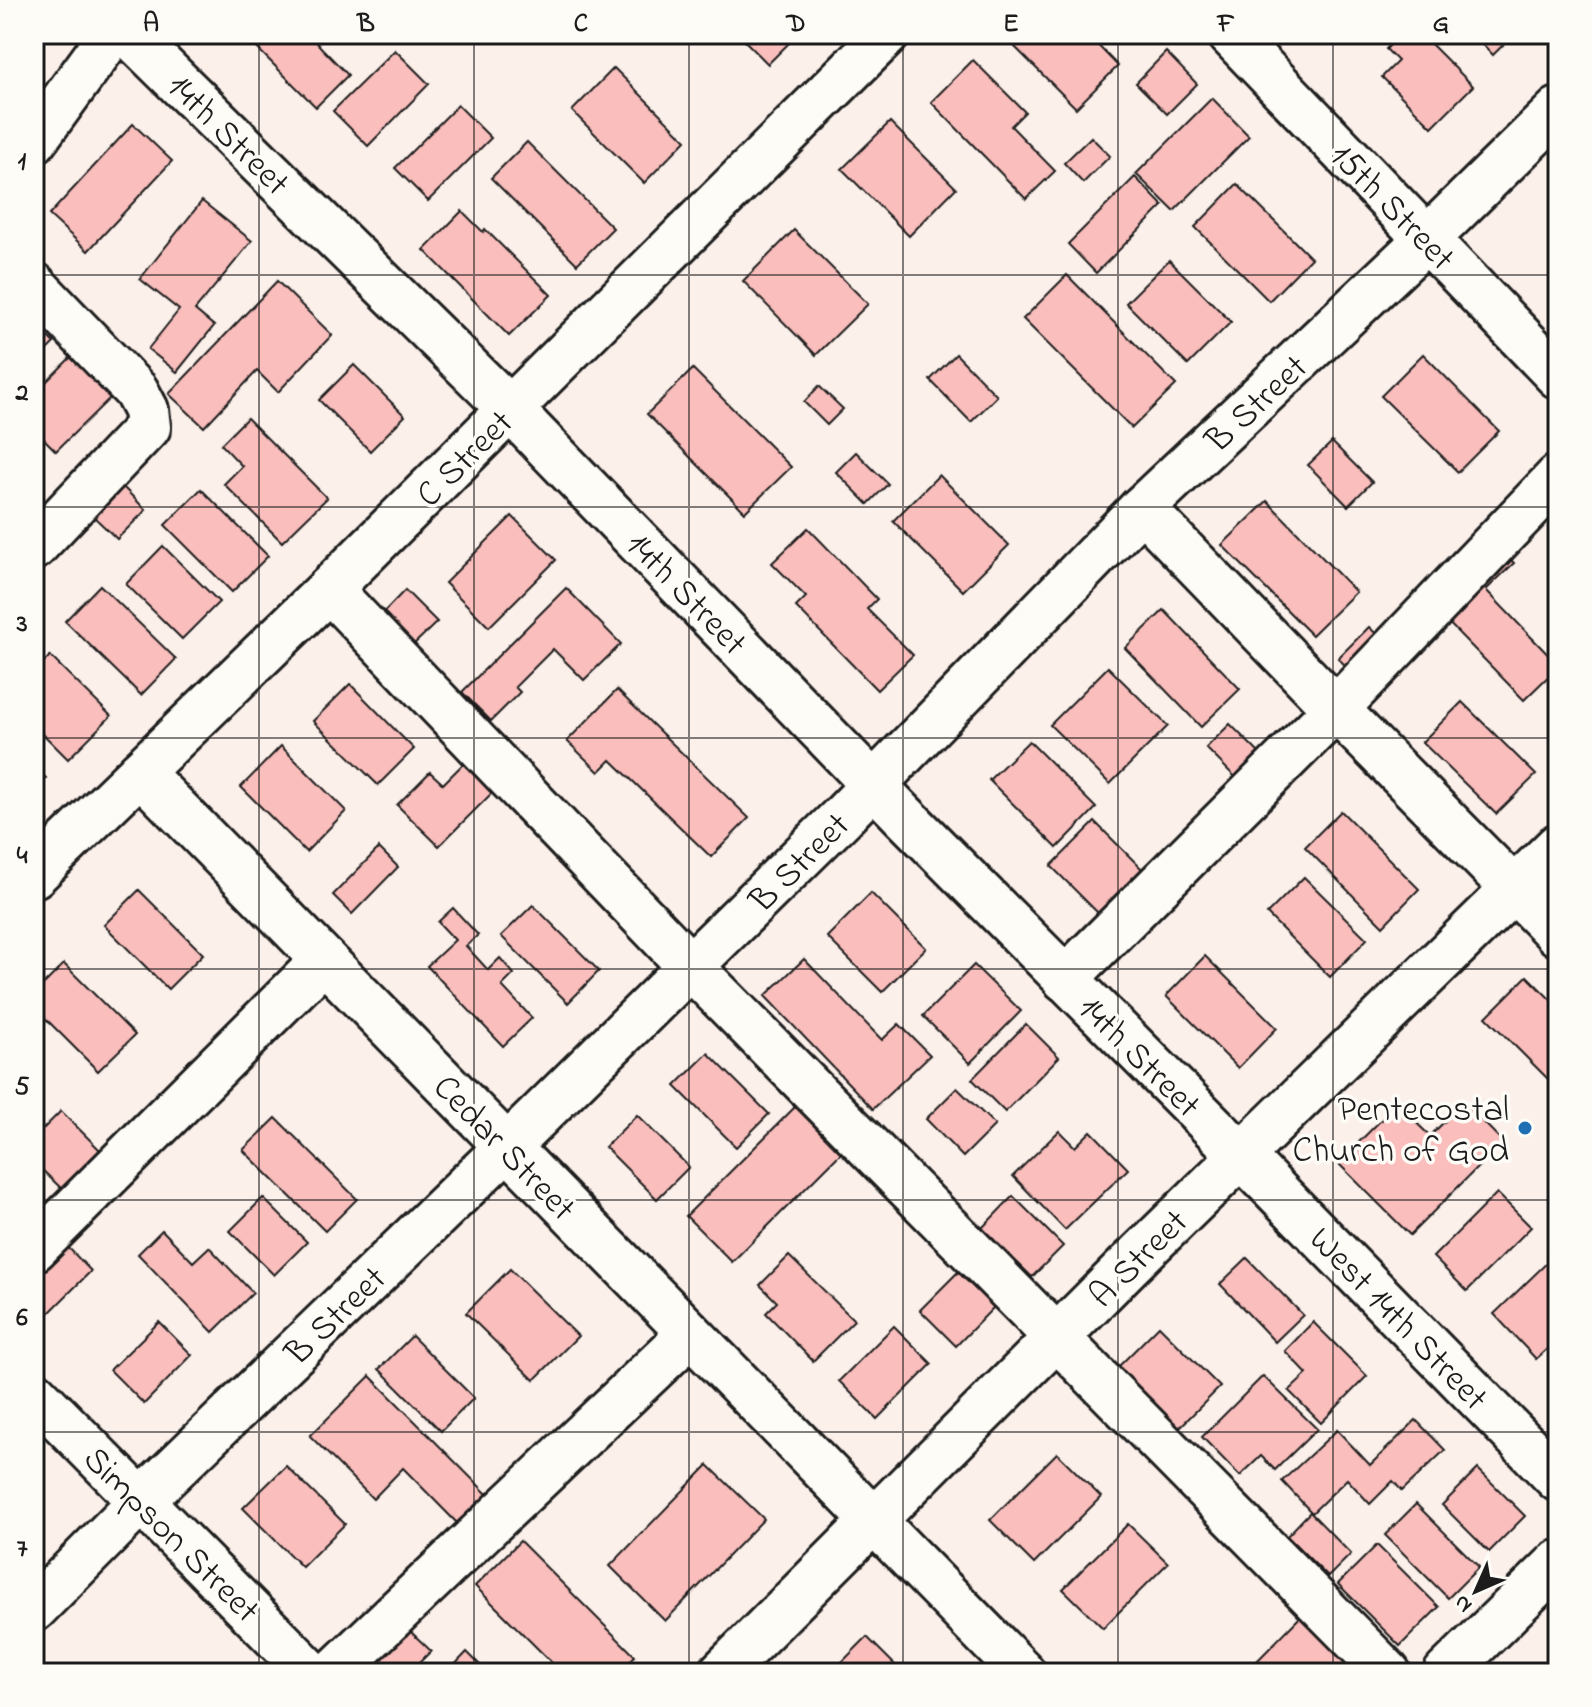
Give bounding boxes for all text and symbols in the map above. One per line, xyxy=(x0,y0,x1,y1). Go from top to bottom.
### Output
text: A xyxy=(143,6,159,44)
text: B xyxy=(356,6,375,44)
text: C xyxy=(574,6,588,44)
text: D xyxy=(785,6,806,44)
text: E xyxy=(1003,6,1019,44)
text: F xyxy=(1216,6,1235,44)
text: G xyxy=(1433,6,1449,44)
street label: 14th Street xyxy=(153,63,300,210)
street label: 15th Street xyxy=(1316,132,1466,284)
text: 1 xyxy=(18,144,27,182)
street label: B Street xyxy=(1194,344,1321,468)
text: 2 xyxy=(15,375,29,413)
street label: C Street xyxy=(405,399,527,521)
street label: 14th Street xyxy=(612,521,758,669)
text: 3 xyxy=(16,606,28,644)
street label: B Street xyxy=(738,802,864,927)
text: 4 xyxy=(17,838,28,876)
street label: 14th Street xyxy=(1064,985,1211,1132)
street label: Cedar Street xyxy=(419,1064,587,1235)
text: 5 xyxy=(15,1069,30,1107)
place label: Pentecostal Church of God xyxy=(1292,1085,1509,1179)
marker: Pentecostal Church of God xyxy=(1516,1119,1534,1137)
street label: A Street xyxy=(1078,1198,1202,1322)
street label: West 14th Street xyxy=(1295,1216,1499,1424)
street label: B Street xyxy=(273,1255,400,1380)
text: 6 xyxy=(16,1300,28,1338)
street label: Simpson Street xyxy=(69,1436,270,1637)
text: 7 xyxy=(17,1531,28,1569)
north arrow xyxy=(1436,1551,1516,1631)
text: N xyxy=(1447,1586,1481,1620)

